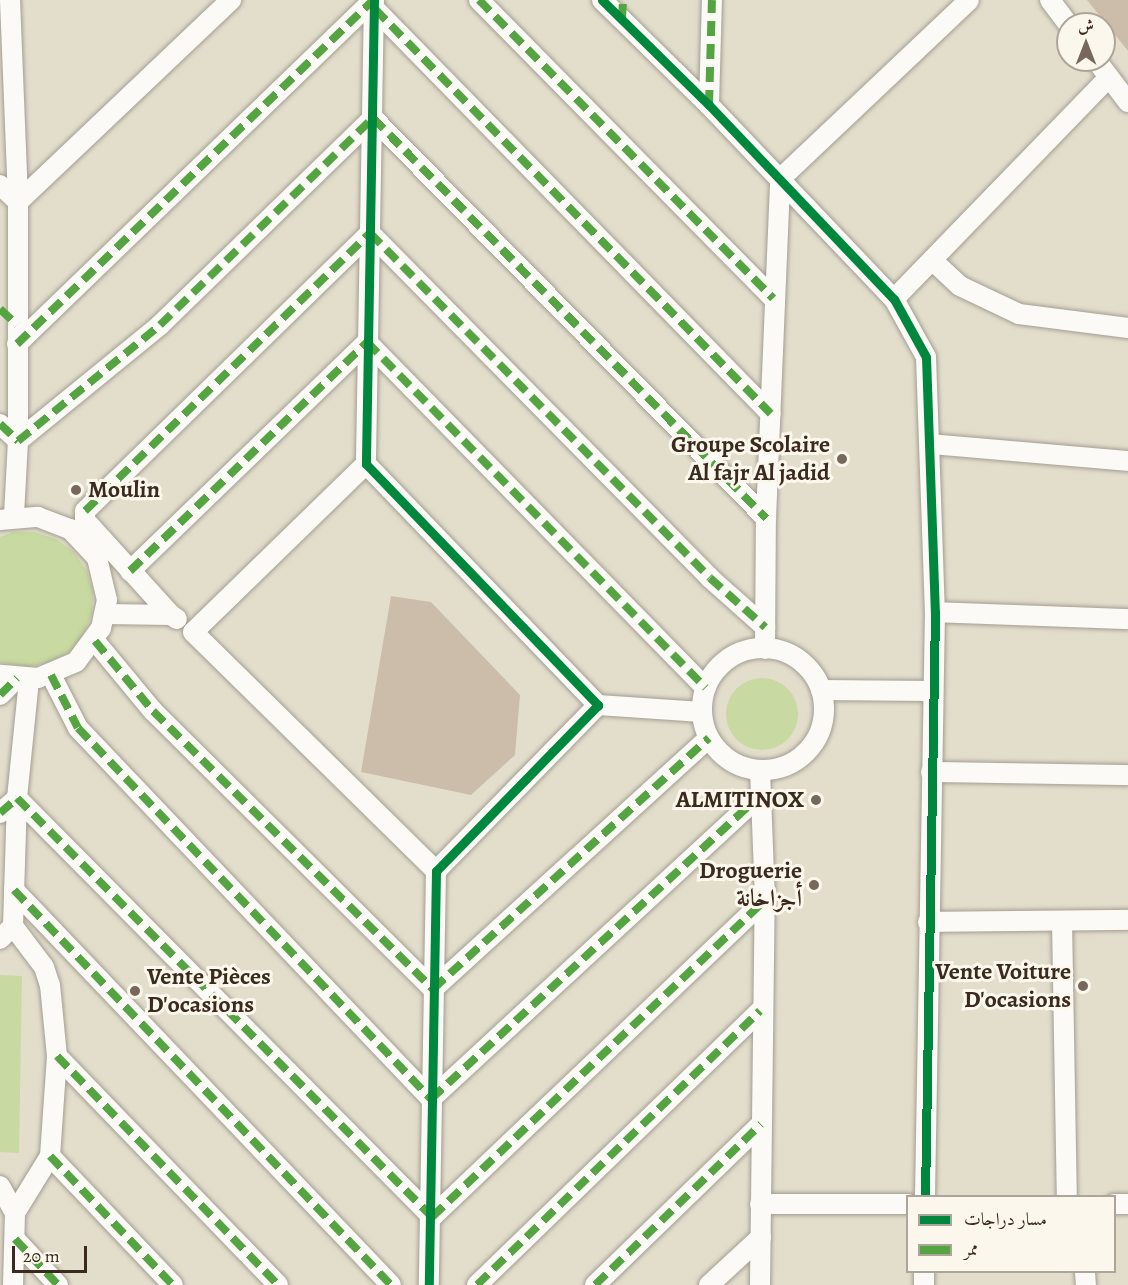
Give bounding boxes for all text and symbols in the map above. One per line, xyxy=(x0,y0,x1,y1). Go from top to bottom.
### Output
north arrow xyxy=(1056,12,1116,72)
text: ش xyxy=(1078,15,1094,37)
place label: Groupe Scolaire Al fajr Al jadid xyxy=(671,431,830,487)
marker: Groupe Scolaire Al fajr Al jadid xyxy=(835,452,849,466)
place label: Moulin xyxy=(88,476,160,504)
marker: Moulin xyxy=(69,483,83,497)
place label: ALMITINOX xyxy=(676,786,804,814)
marker: ALMITINOX xyxy=(809,793,823,807)
place label: Droguerie أجزاخانة xyxy=(699,857,802,913)
marker: Droguerie أجزاخانة xyxy=(807,878,821,892)
place label: Vente Voiture D'ocasions xyxy=(935,958,1071,1014)
place label: Vente Pièces D'ocasions xyxy=(147,963,271,1019)
marker: Vente Voiture D'ocasions xyxy=(1076,979,1090,993)
marker: Vente Pièces D'ocasions xyxy=(128,984,142,998)
legend xyxy=(906,1195,1116,1273)
text: مسار دراجات xyxy=(964,1207,1047,1231)
scale bar xyxy=(15,1234,90,1272)
text: ممر xyxy=(964,1237,978,1261)
text: 20 m xyxy=(23,1244,60,1268)

